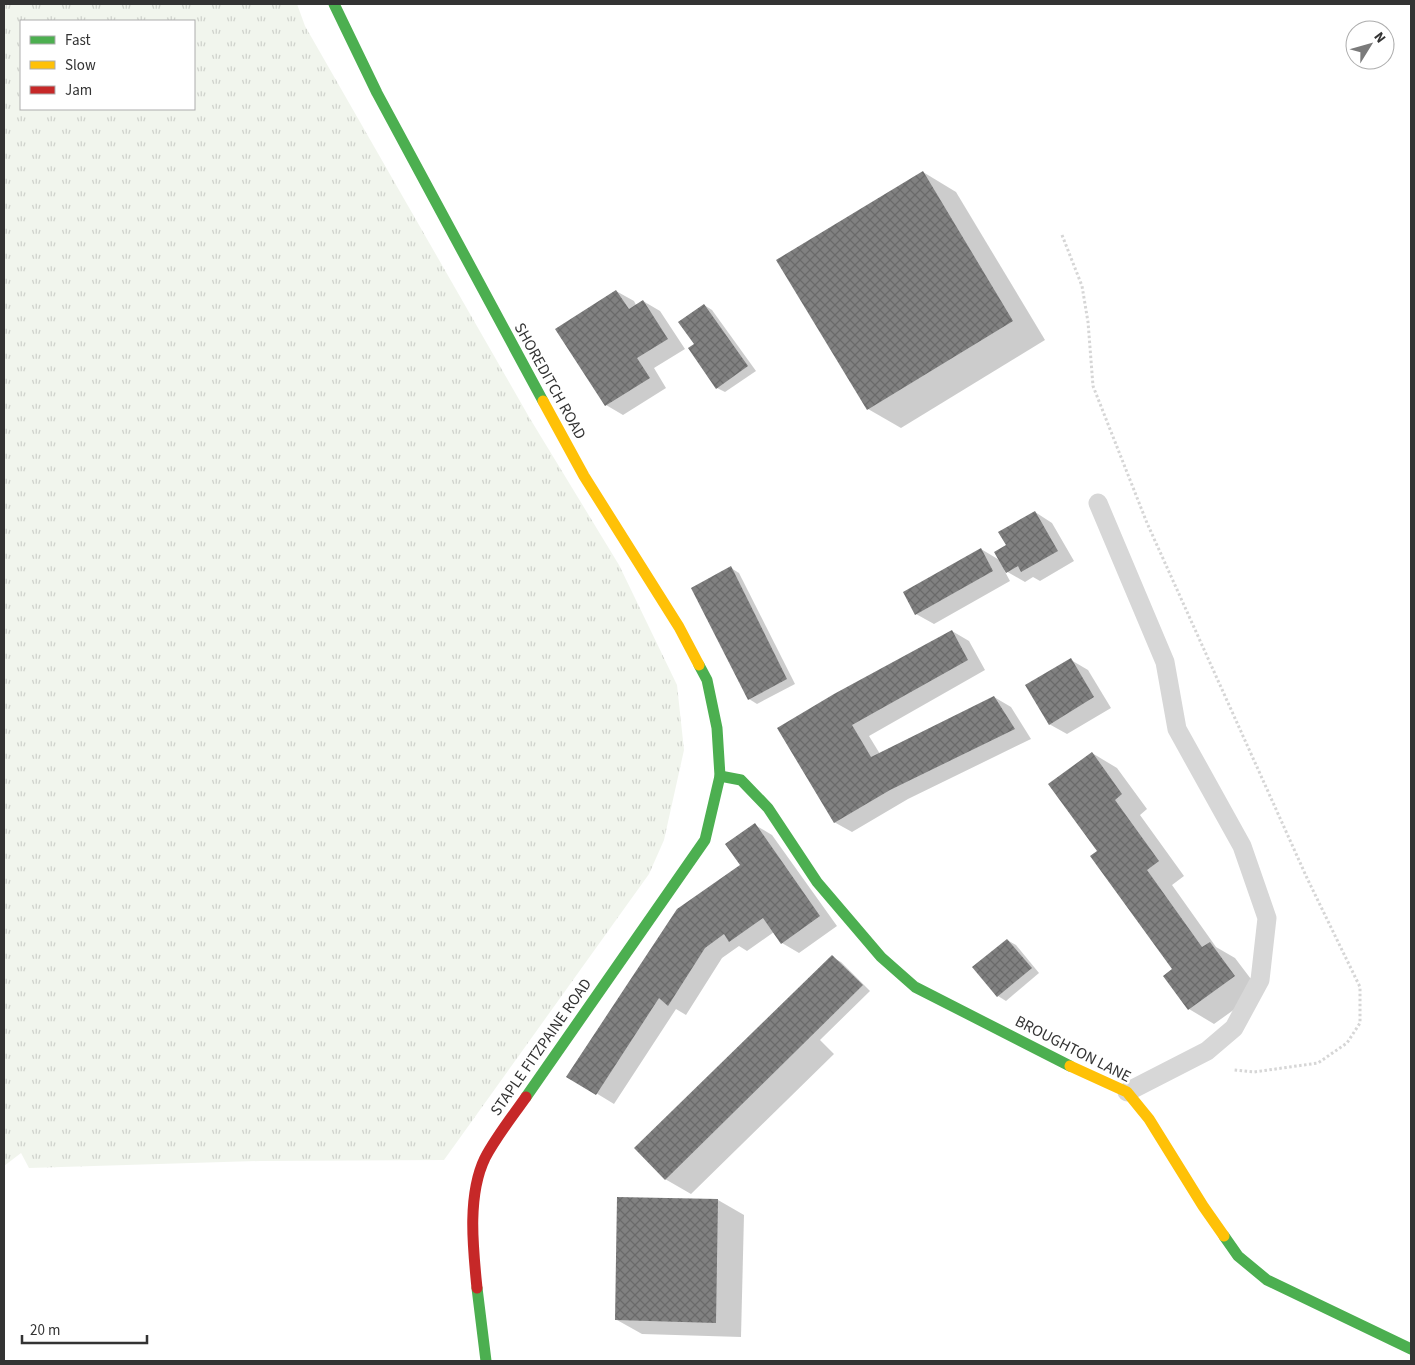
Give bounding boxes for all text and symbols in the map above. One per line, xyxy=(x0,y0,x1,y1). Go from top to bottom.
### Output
legend xyxy=(20,20,195,110)
north arrow xyxy=(1345,20,1395,70)
text: N xyxy=(1369,28,1390,48)
text: Fast xyxy=(65,30,91,51)
text: Slow xyxy=(65,55,96,76)
text: Jam xyxy=(65,80,92,101)
street label: SHOREDITCH ROAD xyxy=(509,319,591,443)
street label: STAPLE FITZPAINE ROAD xyxy=(485,974,597,1120)
street label: BROUGHTON LANE xyxy=(1011,1010,1135,1088)
scale bar xyxy=(22,1312,148,1344)
text: 20 m xyxy=(30,1320,60,1341)

